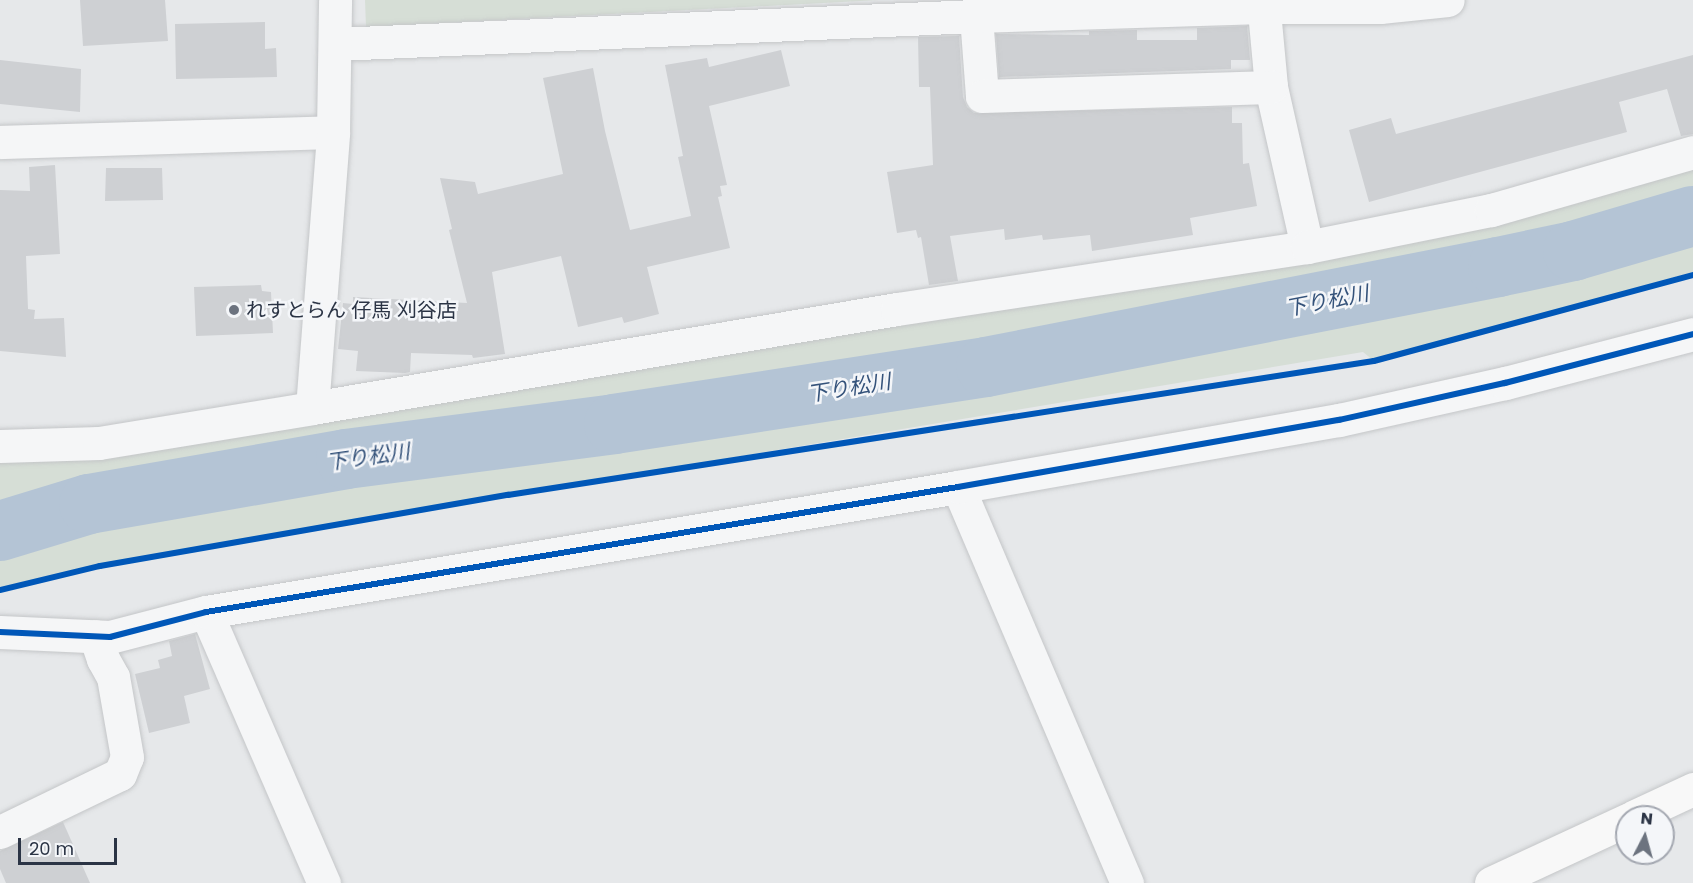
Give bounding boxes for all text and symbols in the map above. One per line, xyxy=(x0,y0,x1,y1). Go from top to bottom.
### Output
water label: 下り松川 xyxy=(1283,281,1371,321)
place label: れすとらん 仔馬 刈谷店 xyxy=(246,298,457,322)
marker: れすとらん 仔馬 刈谷店 xyxy=(227,303,241,317)
water label: 下り松川 xyxy=(806,369,892,407)
water label: 下り松川 xyxy=(325,439,411,475)
north arrow xyxy=(1615,805,1675,865)
text: N xyxy=(1640,807,1654,831)
scale bar xyxy=(21,826,120,864)
text: 20 m xyxy=(29,836,74,861)

